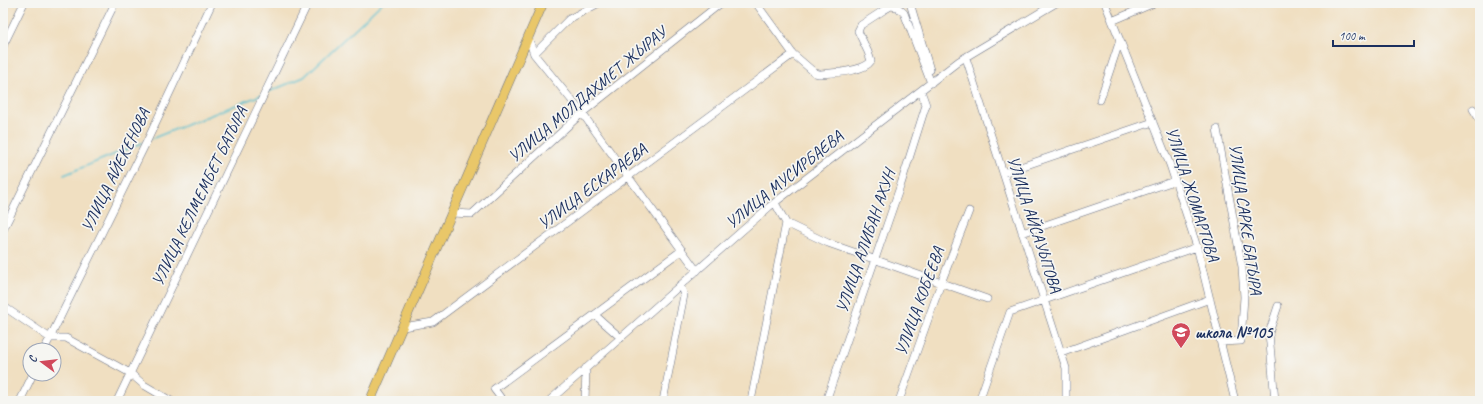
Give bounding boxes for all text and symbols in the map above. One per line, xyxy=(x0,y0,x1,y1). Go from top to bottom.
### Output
street label: УЛИЦА МОЛДАХМЕТ ЖЫРАУ xyxy=(504,20,673,167)
scale bar xyxy=(1333,22,1414,48)
text: 100 m xyxy=(1339,28,1366,44)
street label: УЛИЦА КЕЛМЕМБЕТ БАТЫРА xyxy=(147,102,253,289)
street label: УЛИЦА АЙЕКЕНОВА xyxy=(77,104,155,235)
street label: УЛИЦА ЖОМАРТОВА xyxy=(1161,124,1225,265)
street label: УЛИЦА МУСИРБАЕВА xyxy=(721,125,847,233)
street label: УЛИЦА ЕСКАРАЕВА xyxy=(534,138,651,234)
street label: УЛИЦА САРКЕ БАТЫРА xyxy=(1225,142,1267,297)
street label: УЛИЦА АЙСАУЫТОВА xyxy=(1003,153,1067,296)
street label: УЛИЦА АЛИБАН АХУН xyxy=(831,164,901,315)
street label: УЛИЦА КОБЕЕВА xyxy=(890,243,949,358)
school or university icon: школа №105 xyxy=(1170,321,1192,349)
place label: школа №105 xyxy=(1195,322,1274,343)
north arrow xyxy=(22,342,62,382)
text: С xyxy=(25,353,40,364)

